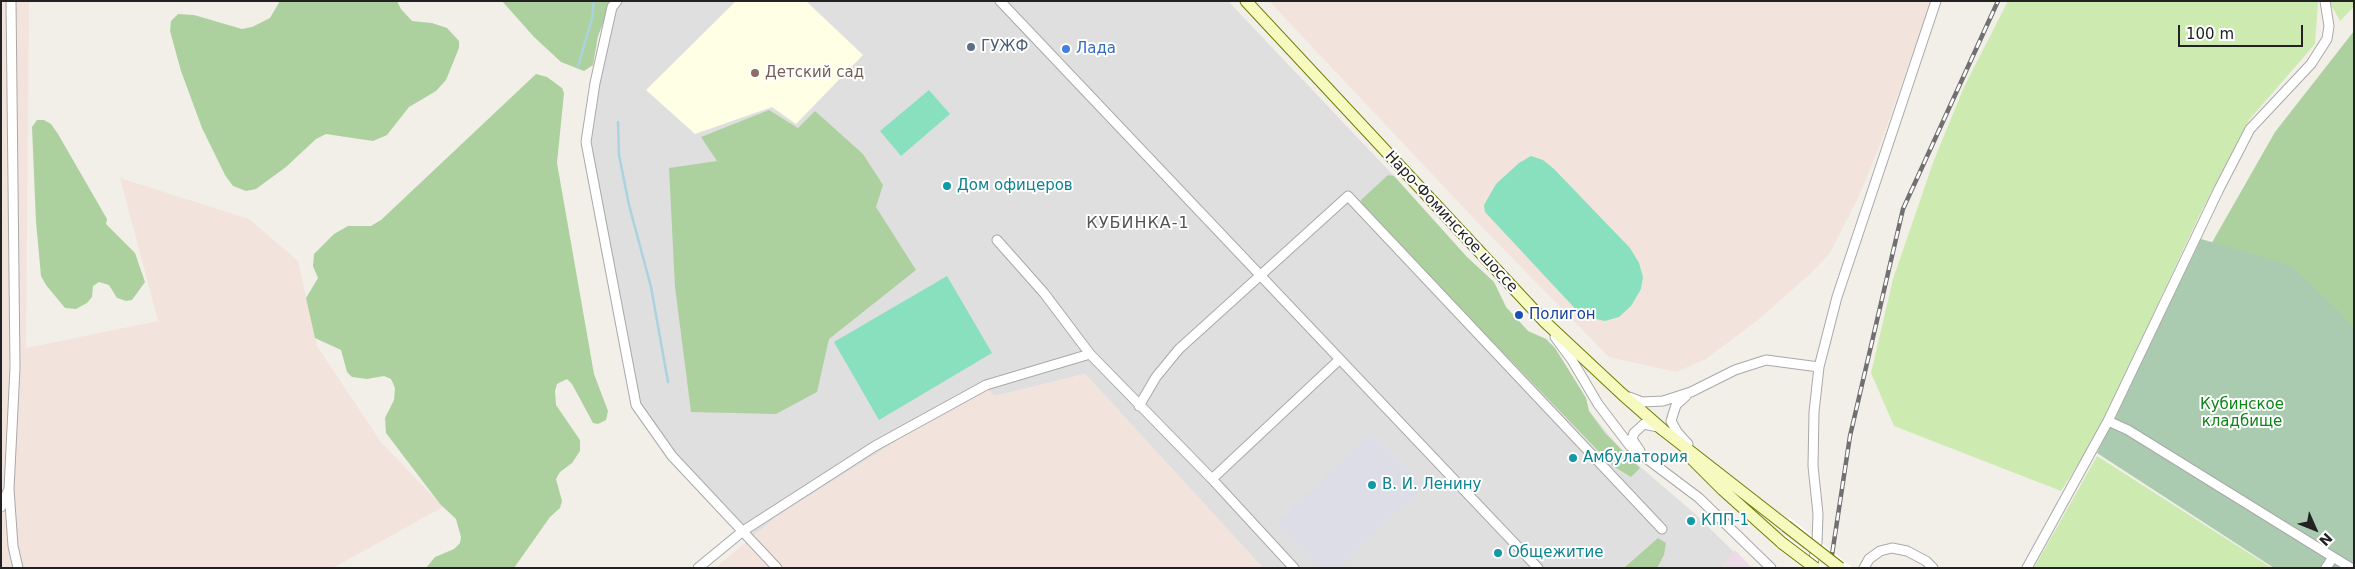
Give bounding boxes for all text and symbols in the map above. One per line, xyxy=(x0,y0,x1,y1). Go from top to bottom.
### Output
scale bar xyxy=(2180,15,2305,47)
text: 100 m xyxy=(2186,25,2234,43)
place label: ГУЖФ xyxy=(981,38,1028,56)
place label: Лада xyxy=(1076,40,1116,58)
marker: ГУЖФ xyxy=(965,41,977,53)
marker: Лада xyxy=(1060,43,1072,55)
place label: Детский сад xyxy=(765,64,864,82)
marker: Детский сад xyxy=(749,67,761,79)
street label: Наро-Фоминское шоссе xyxy=(1381,148,1521,296)
place label: Дом офицеров xyxy=(957,177,1073,195)
marker: Дом офицеров xyxy=(941,180,953,192)
district label: КУБИНКА-1 xyxy=(1085,214,1191,234)
place label: Полигон xyxy=(1529,306,1596,324)
marker: Полигон xyxy=(1513,309,1525,321)
park label: Кубинское кладбище xyxy=(2200,396,2284,431)
place label: Амбулатория xyxy=(1583,449,1688,467)
marker: Амбулатория xyxy=(1567,452,1579,464)
place label: В. И. Ленину xyxy=(1382,476,1481,494)
marker: В. И. Ленину xyxy=(1366,479,1378,491)
north arrow xyxy=(2290,504,2340,554)
place label: КПП-1 xyxy=(1701,512,1749,530)
marker: КПП-1 xyxy=(1685,515,1697,527)
text: N xyxy=(2316,530,2336,549)
place label: Общежитие xyxy=(1508,544,1603,562)
marker: Общежитие xyxy=(1492,547,1504,559)

